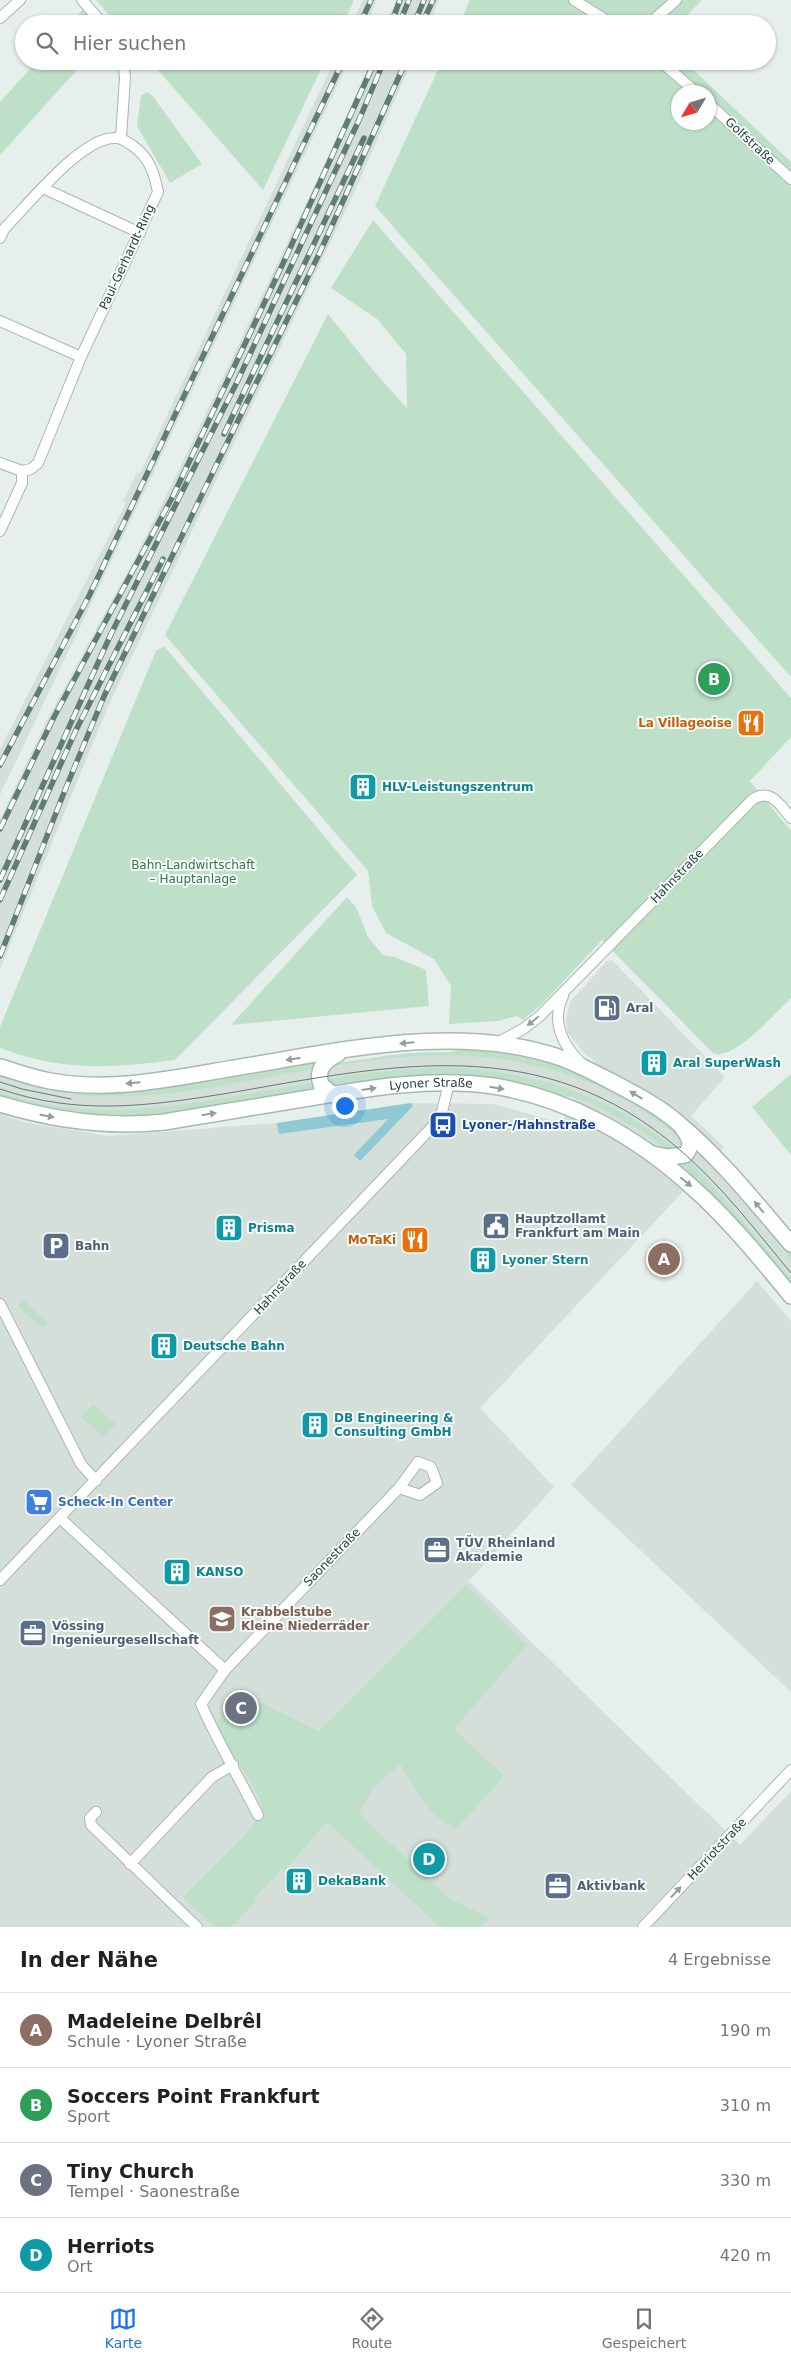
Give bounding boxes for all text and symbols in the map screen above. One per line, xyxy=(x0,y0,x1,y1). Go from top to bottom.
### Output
search box xyxy=(15,15,776,70)
icon: search xyxy=(33,29,61,57)
text: Hier suchen xyxy=(73,32,186,54)
north arrow xyxy=(671,85,716,130)
street label: Golfstraße xyxy=(722,115,778,167)
street label: Paul-Gerhardt-Ring xyxy=(96,202,158,312)
pin: B xyxy=(698,660,730,698)
restaurant icon: La Villageoise xyxy=(736,708,766,738)
place label: La Villageoise xyxy=(638,716,732,730)
building icon: HLV-Leistungszentrum xyxy=(348,772,378,802)
place label: HLV-Leistungszentrum xyxy=(382,780,533,794)
street label: Hahnstraße xyxy=(648,846,706,906)
park label: Bahn-Landwirtschaft – Hauptanlage xyxy=(131,858,255,886)
fuel station icon: Aral xyxy=(592,993,622,1023)
place label: Aral xyxy=(626,1001,653,1015)
one-way arrow xyxy=(527,1016,540,1027)
one-way arrow xyxy=(399,1040,415,1048)
building icon: Aral SuperWash xyxy=(639,1048,669,1078)
one-way arrow xyxy=(285,1055,301,1063)
place label: Aral SuperWash xyxy=(673,1056,781,1070)
street label: Lyoner Straße xyxy=(389,1076,473,1093)
one-way arrow xyxy=(124,1079,140,1087)
one-way arrow xyxy=(489,1084,505,1092)
one-way arrow xyxy=(361,1085,377,1093)
one-way arrow xyxy=(630,1091,643,1100)
your location xyxy=(332,1093,358,1119)
one-way arrow xyxy=(201,1110,217,1118)
bus stop icon: Lyoner-/Hahnstraße xyxy=(428,1110,458,1140)
one-way arrow xyxy=(40,1112,56,1120)
place label: Lyoner-/Hahnstraße xyxy=(462,1118,596,1132)
one-way arrow xyxy=(679,1176,692,1187)
one-way arrow xyxy=(754,1201,765,1214)
public building icon: Hauptzollamt Frankfurt am Main xyxy=(481,1211,511,1241)
place label: Hauptzollamt Frankfurt am Main xyxy=(515,1212,640,1240)
building icon: Prisma xyxy=(214,1213,244,1243)
place label: Prisma xyxy=(248,1221,295,1235)
restaurant icon: MoTaKi xyxy=(400,1225,430,1255)
parking icon: Bahn xyxy=(41,1231,71,1261)
place label: MoTaKi xyxy=(348,1233,396,1247)
place label: Bahn xyxy=(75,1239,109,1253)
pin: A xyxy=(648,1240,680,1278)
building icon: Lyoner Stern xyxy=(468,1245,498,1275)
place label: Lyoner Stern xyxy=(502,1253,589,1267)
street label: Hahnstraße xyxy=(251,1257,309,1317)
building icon: Deutsche Bahn xyxy=(149,1331,179,1361)
place label: Deutsche Bahn xyxy=(183,1339,285,1353)
building icon: DB Engineering & Consulting GmbH xyxy=(300,1410,330,1440)
place label: DB Engineering & Consulting GmbH xyxy=(334,1411,453,1439)
supermarket icon: Scheck-In Center xyxy=(24,1487,54,1517)
place label: Scheck-In Center xyxy=(58,1495,173,1509)
street label: Saonestraße xyxy=(301,1525,363,1589)
office icon: TÜV Rheinland Akademie xyxy=(422,1535,452,1565)
place label: TÜV Rheinland Akademie xyxy=(456,1535,555,1564)
building icon: KANSO xyxy=(162,1557,192,1587)
place label: KANSO xyxy=(196,1565,243,1579)
school or university icon: Krabbelstube Kleine Niederräder xyxy=(207,1604,237,1634)
place label: Krabbelstube Kleine Niederräder xyxy=(241,1605,369,1633)
office icon: Vössing Ingenieurgesellschaft xyxy=(18,1618,48,1648)
place label: Vössing Ingenieurgesellschaft xyxy=(52,1619,199,1647)
pin: C xyxy=(225,1689,257,1727)
street label: Herriotstraße xyxy=(685,1815,749,1883)
pin: D xyxy=(413,1840,445,1878)
building icon: DekaBank xyxy=(284,1866,314,1896)
office icon: Aktivbank xyxy=(543,1871,573,1901)
place label: DekaBank xyxy=(318,1874,387,1888)
place label: Aktivbank xyxy=(577,1879,646,1893)
one-way arrow xyxy=(671,1885,682,1898)
text: In der Nähe xyxy=(20,1948,158,1972)
text: 4 Ergebnisse xyxy=(668,1950,771,1969)
text: Madeleine Delbrêl xyxy=(67,2010,262,2032)
text: A xyxy=(30,2021,42,2040)
text: 190 m xyxy=(720,2021,771,2040)
text: Schule · Lyoner Straße xyxy=(67,2032,247,2051)
text: Soccers Point Frankfurt xyxy=(67,2085,320,2107)
text: B xyxy=(30,2096,42,2115)
text: 310 m xyxy=(720,2096,771,2115)
text: Sport xyxy=(67,2107,110,2126)
text: Tiny Church xyxy=(67,2160,194,2182)
text: C xyxy=(30,2171,42,2190)
text: 330 m xyxy=(720,2171,771,2190)
text: Tempel · Saonestraße xyxy=(67,2182,240,2201)
text: Herriots xyxy=(67,2235,155,2257)
text: D xyxy=(29,2246,43,2265)
text: 420 m xyxy=(720,2246,771,2265)
text: Ort xyxy=(67,2257,92,2276)
tab: Karte xyxy=(105,2305,142,2351)
tab: Route xyxy=(352,2305,392,2351)
tab: Gespeichert xyxy=(602,2305,686,2351)

